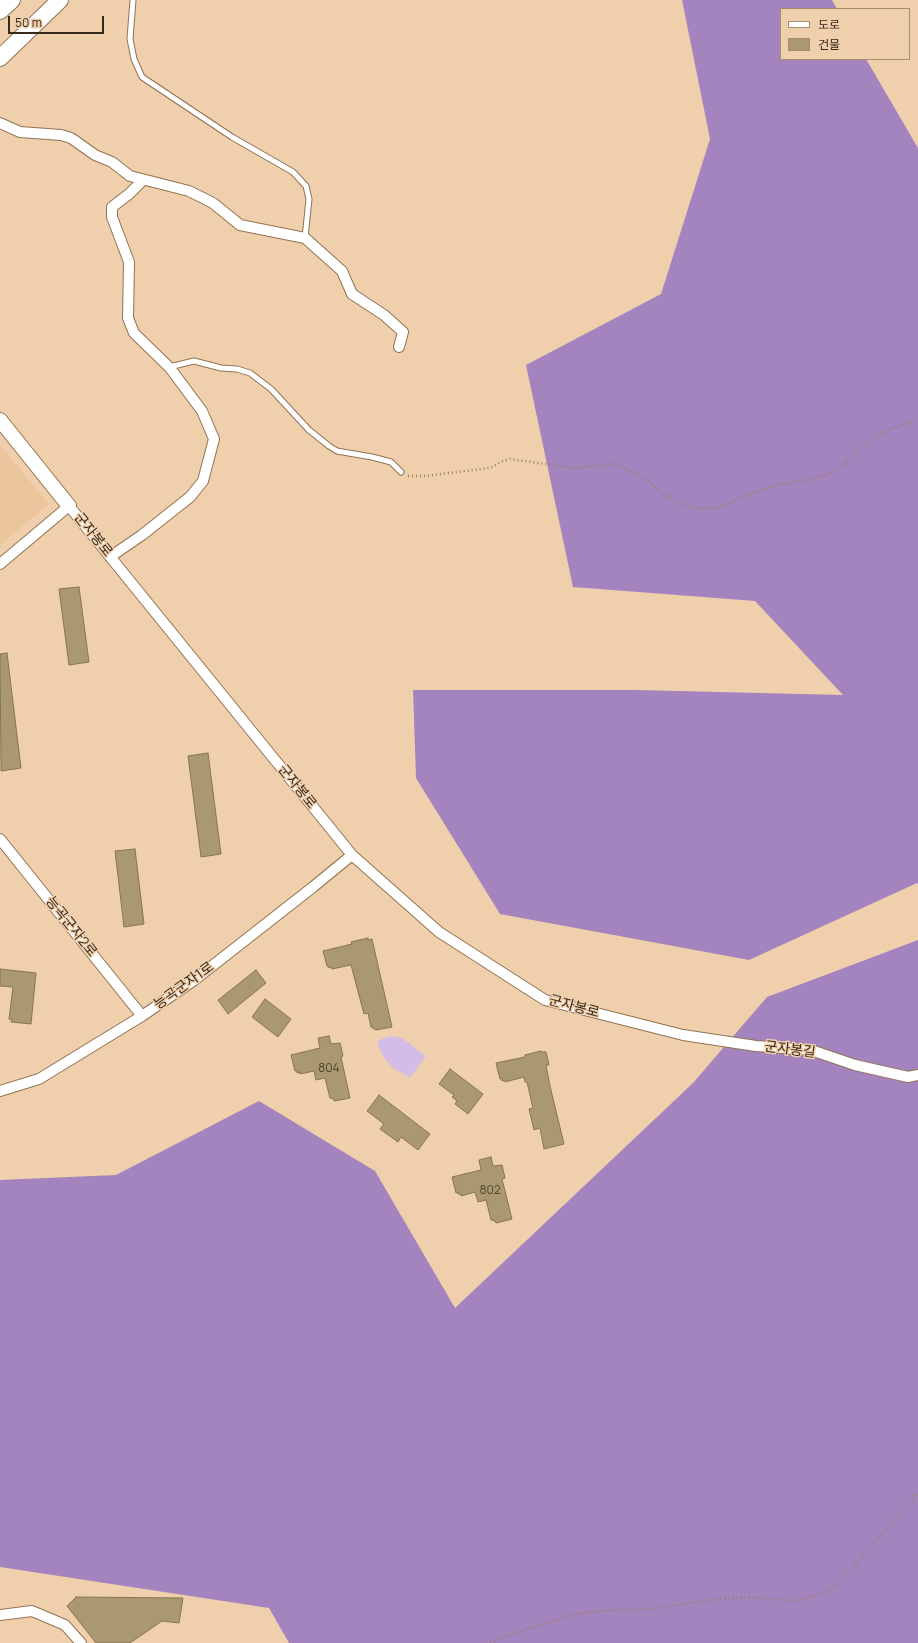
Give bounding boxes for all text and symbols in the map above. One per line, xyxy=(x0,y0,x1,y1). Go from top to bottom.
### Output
scale bar xyxy=(10,8,106,34)
legend xyxy=(780,8,910,60)
text: 50 m xyxy=(15,14,42,31)
text: 도로 xyxy=(818,16,840,33)
text: 건물 xyxy=(818,36,840,53)
street label: 군자봉로 xyxy=(70,510,116,560)
street label: 군자봉로 xyxy=(274,762,320,812)
street label: 능곡군자2로 xyxy=(42,894,100,960)
street label: 능곡군자1로 xyxy=(151,959,217,1013)
street label: 군자봉로 xyxy=(547,992,601,1022)
street label: 군자봉길 xyxy=(763,1039,817,1061)
house number: 804 xyxy=(318,1062,340,1076)
house number: 802 xyxy=(479,1184,501,1198)

